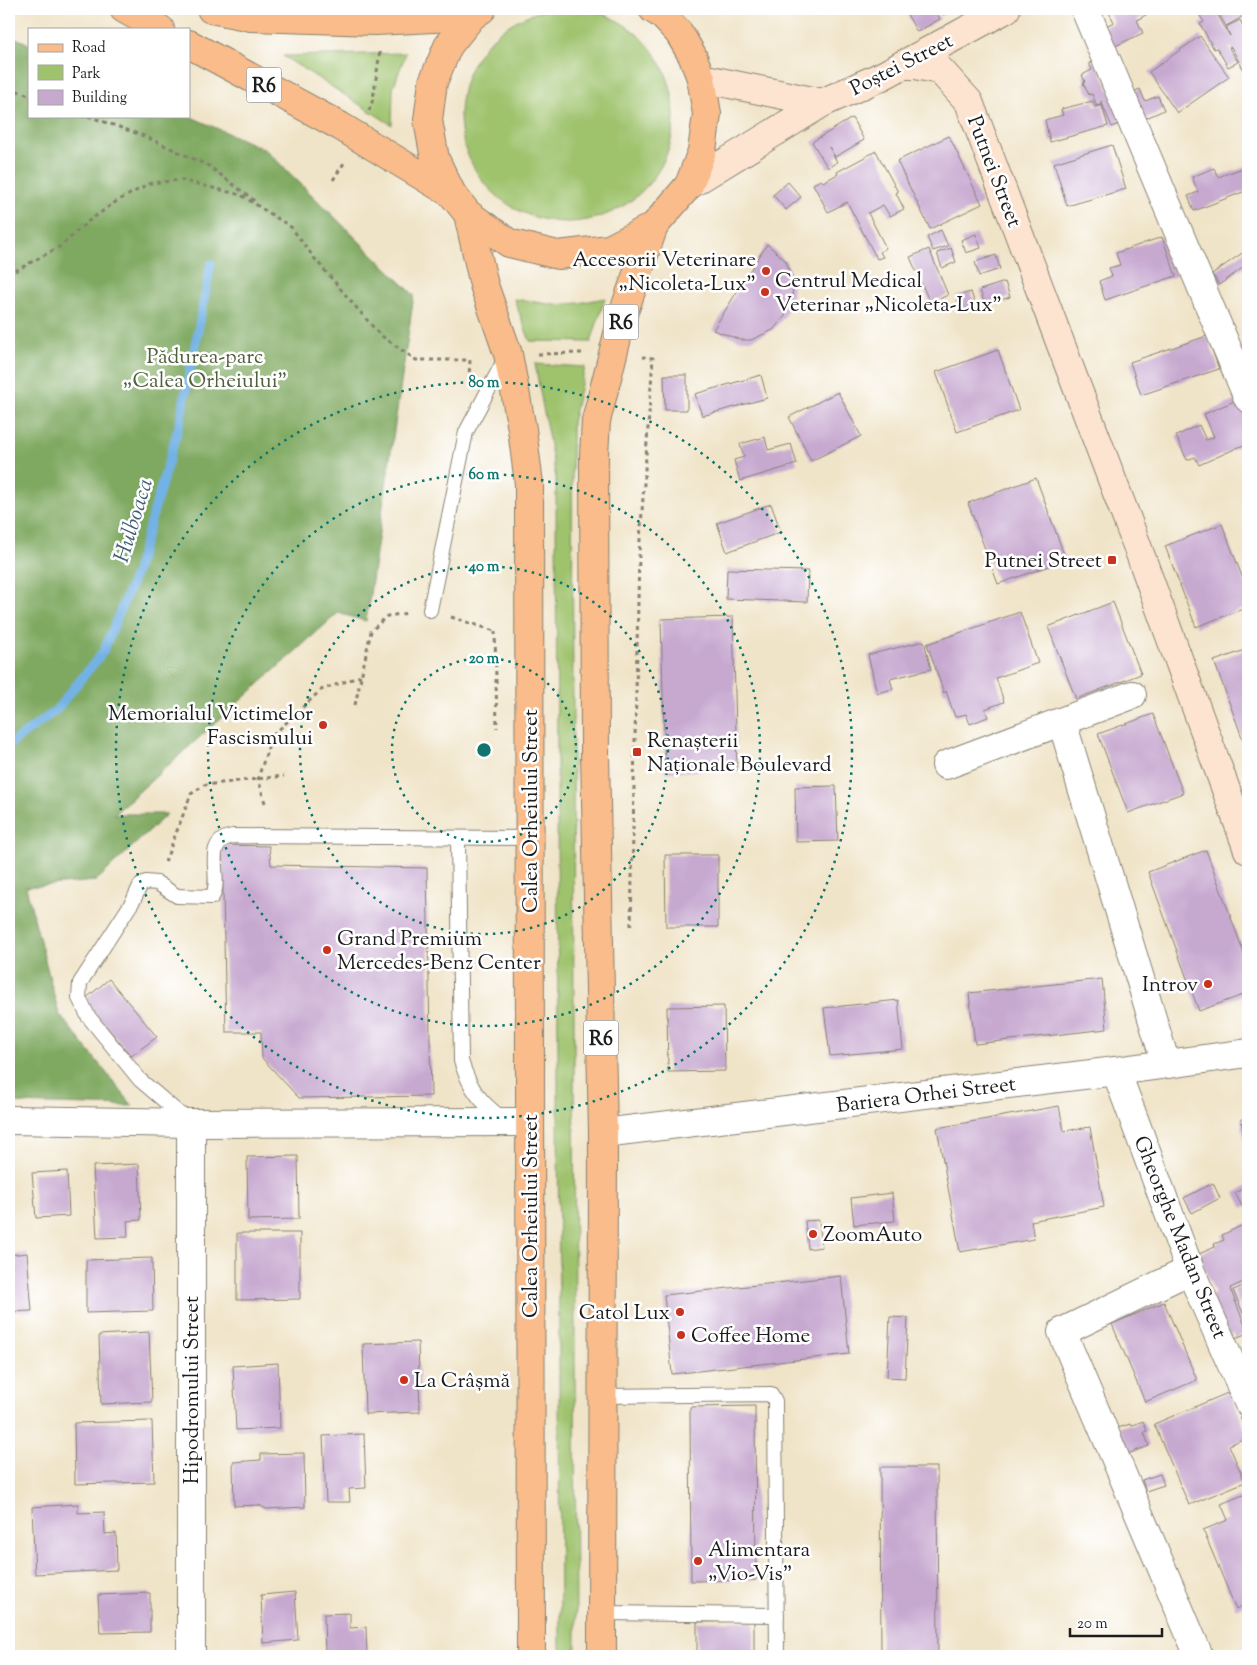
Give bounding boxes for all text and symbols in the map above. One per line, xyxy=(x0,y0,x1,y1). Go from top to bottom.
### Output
street label: Poștei Street xyxy=(845,27,959,105)
legend xyxy=(28,28,190,118)
text: Road xyxy=(72,38,106,59)
text: Park xyxy=(72,64,101,85)
road number: R6 xyxy=(246,68,282,102)
text: Building xyxy=(72,88,127,109)
street label: Putnei Street xyxy=(958,112,1028,232)
place label: Accesorii Veterinare „Nicoleta-Lux” xyxy=(572,246,756,300)
marker: Accesorii Veterinare „Nicoleta-Lux” xyxy=(760,265,772,277)
place label: Centrul Medical Veterinar „Nicoleta-Lux” xyxy=(775,267,1002,321)
marker: Centrul Medical Veterinar „Nicoleta-Lux” xyxy=(759,286,771,298)
road number: R6 xyxy=(604,304,638,340)
park label: Pădurea-parc „Calea Orheiului” xyxy=(123,343,287,397)
text: 80 m xyxy=(468,373,500,394)
text: 60 m xyxy=(469,465,500,486)
water label: Hulboaca xyxy=(107,475,163,567)
place label: Putnei Street xyxy=(985,547,1102,577)
marker: Putnei Street xyxy=(1106,554,1118,566)
text: 40 m xyxy=(468,557,500,578)
text: 20 m xyxy=(469,649,500,670)
place label: Memorialul Victimelor Fascismului xyxy=(108,700,313,754)
street label: Calea Orheiului Street xyxy=(517,709,547,913)
marker: Memorialul Victimelor Fascismului xyxy=(317,719,329,731)
place label: Renașterii Naționale Boulevard xyxy=(647,727,832,781)
centre of rings xyxy=(475,741,493,759)
marker: Renașterii Naționale Boulevard xyxy=(631,746,643,758)
place label: Grand Premium Mercedes-Benz Center xyxy=(337,925,541,979)
marker: Grand Premium Mercedes-Benz Center xyxy=(321,944,333,956)
place label: Introv xyxy=(1142,971,1198,1001)
marker: Introv xyxy=(1202,978,1214,990)
road number: R6 xyxy=(584,1020,618,1056)
street label: Bariera Orhei Street xyxy=(835,1070,1018,1122)
street label: Calea Orheiului Street xyxy=(517,1114,547,1318)
street label: Gheorghe Madan Street xyxy=(1125,1132,1234,1344)
place label: ZoomAuto xyxy=(823,1221,922,1251)
marker: ZoomAuto xyxy=(807,1228,819,1240)
street label: Hipodromului Street xyxy=(178,1296,208,1484)
place label: Catol Lux xyxy=(579,1299,670,1329)
marker: Catol Lux xyxy=(674,1306,686,1318)
place label: Coffee Home xyxy=(691,1322,810,1352)
marker: Coffee Home xyxy=(675,1329,687,1341)
place label: La Crâșmă xyxy=(414,1367,511,1397)
marker: La Crâșmă xyxy=(398,1374,410,1386)
place label: Alimentara „Vio-Vis” xyxy=(708,1536,810,1590)
marker: Alimentara „Vio-Vis” xyxy=(692,1555,704,1567)
scale bar xyxy=(1070,1605,1162,1637)
text: 20 m xyxy=(1077,1614,1108,1635)

